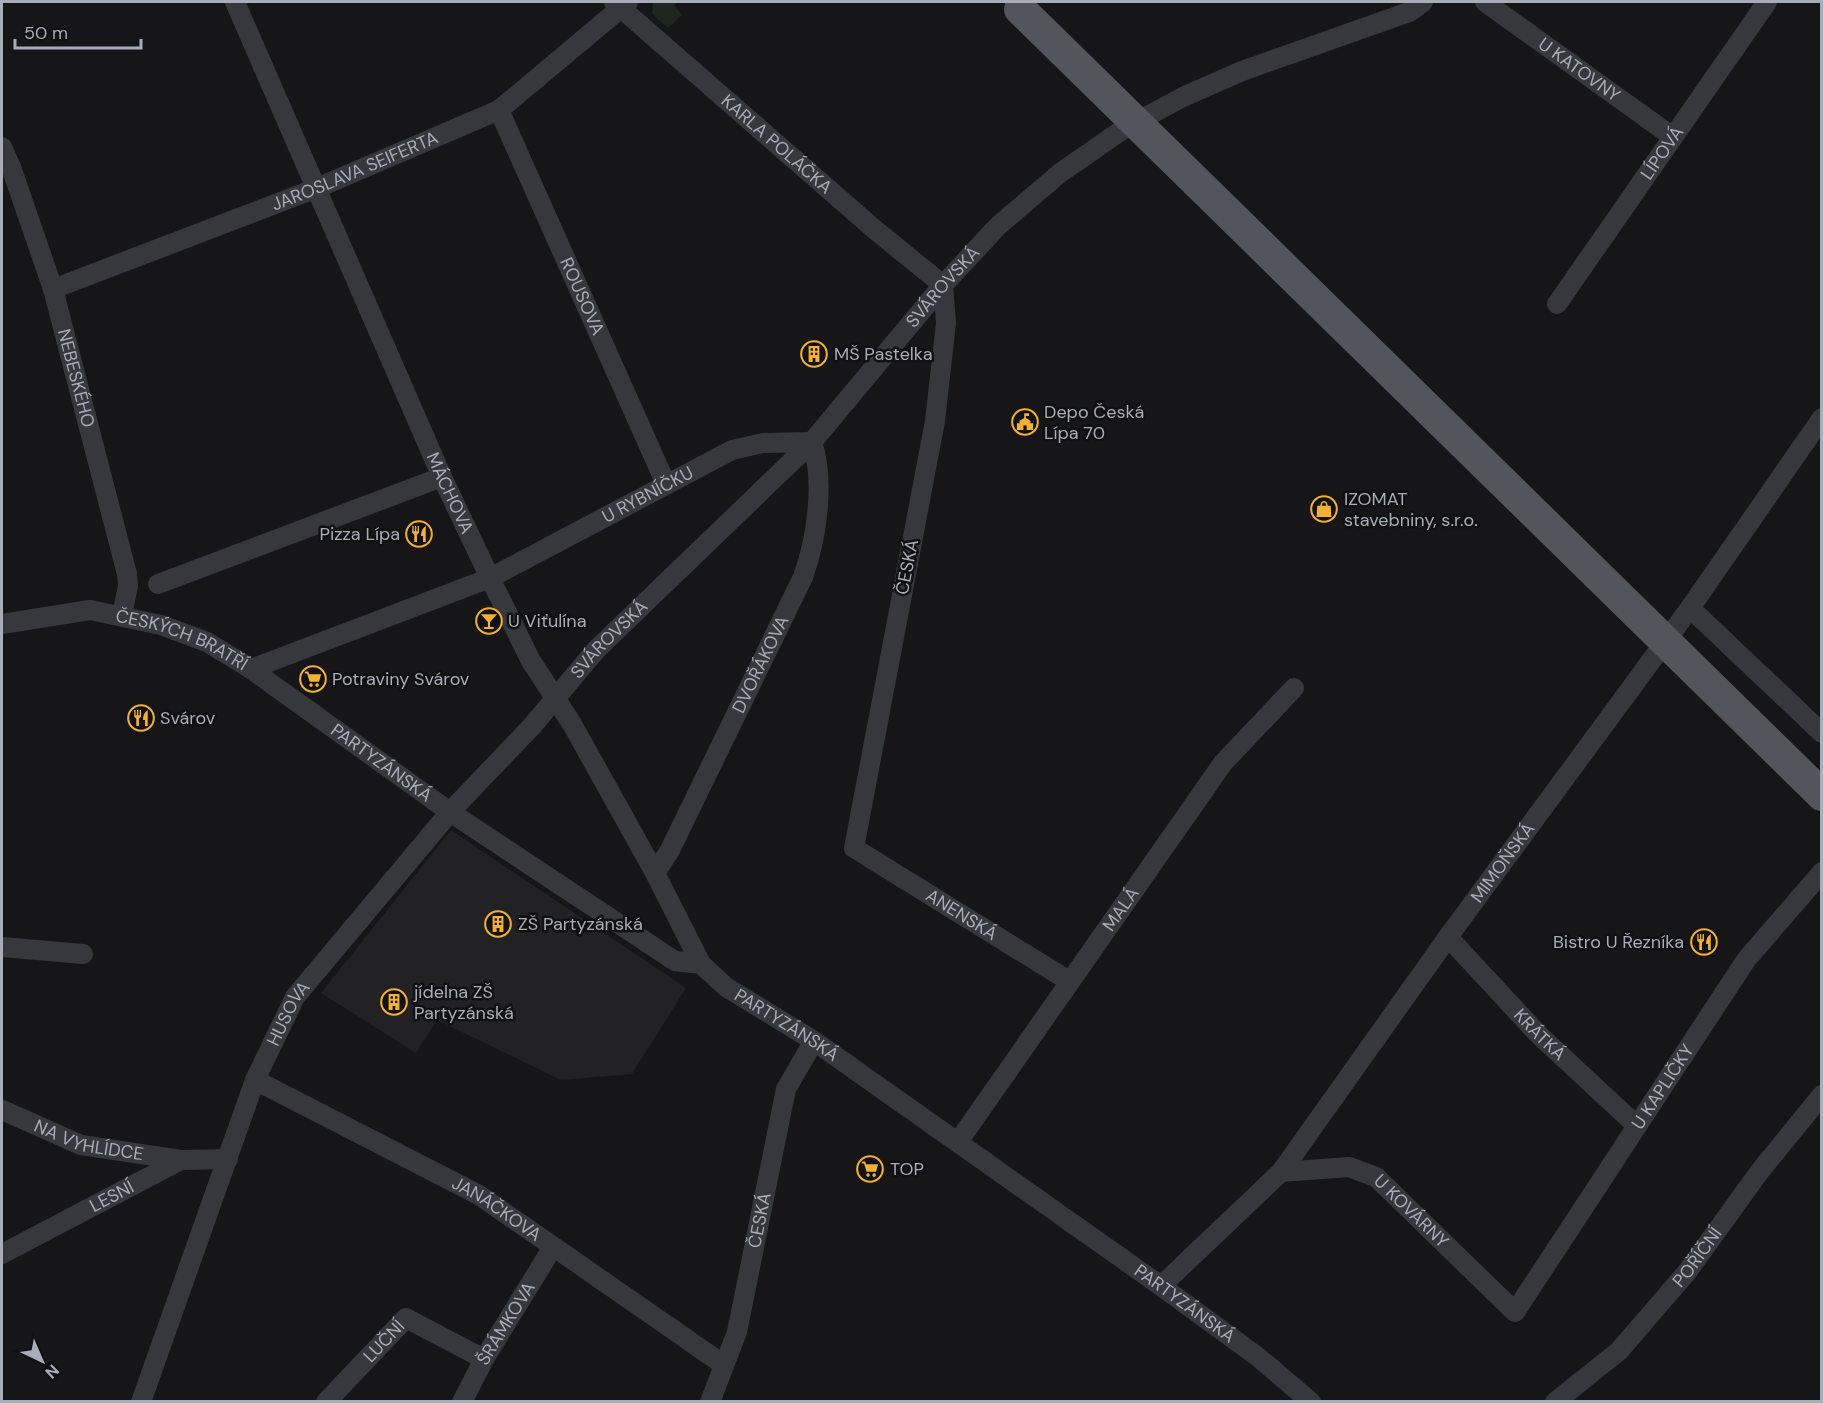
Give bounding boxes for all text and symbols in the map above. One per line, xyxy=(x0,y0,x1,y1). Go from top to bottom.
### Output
scale bar xyxy=(15,12,141,50)
text: 50 m xyxy=(24,21,68,45)
street label: U KATOVNY xyxy=(1533,32,1625,108)
street label: KARLA POLÁČKA xyxy=(716,89,837,199)
street label: LÍPOVÁ xyxy=(1635,121,1689,184)
street label: JAROSLAVA SEIFERTA xyxy=(268,126,442,216)
street label: SVÁROVSKÁ xyxy=(900,241,985,333)
street label: ROUSOVA xyxy=(554,254,610,339)
street label: NEBESKÉHO xyxy=(52,326,100,430)
building icon: MŠ Pastelka xyxy=(799,339,829,369)
place label: MŠ Pastelka xyxy=(834,342,933,366)
place label: Depo Česká Lípa 70 xyxy=(1044,400,1144,445)
public building icon: Depo Česká Lípa 70 xyxy=(1010,407,1040,437)
street label: MÁCHOVA xyxy=(421,449,479,538)
street label: U RYBNÍČKU xyxy=(598,461,697,529)
place label: IZOMAT stavebniny, s.r.o. xyxy=(1344,487,1478,532)
shop icon: IZOMAT stavebniny, s.r.o. xyxy=(1309,494,1339,524)
restaurant icon: Pizza Lípa xyxy=(404,519,434,549)
place label: Pizza Lípa xyxy=(320,522,400,546)
street label: ČESKÁ xyxy=(890,537,924,597)
street label: SVÁROVSKÁ xyxy=(565,595,653,684)
street label: ČESKÝCH BRATŘÍ xyxy=(113,604,253,677)
bar icon: U Viťulína xyxy=(474,606,504,636)
place label: U Viťulína xyxy=(508,609,586,633)
street label: DVOŘÁKOVA xyxy=(727,612,794,717)
supermarket icon: Potraviny Svárov xyxy=(298,664,328,694)
place label: Potraviny Svárov xyxy=(332,667,470,691)
restaurant icon: Svárov xyxy=(126,703,156,733)
place label: Svárov xyxy=(160,706,216,730)
street label: PARTYZÁNSKÁ xyxy=(326,718,437,807)
street label: MIMOŇSKÁ xyxy=(1465,818,1540,908)
street label: MALÁ xyxy=(1097,882,1145,936)
street label: ANENSKÁ xyxy=(921,883,1002,946)
building icon: ZŠ Partyzánská xyxy=(483,909,513,939)
place label: ZŠ Partyzánská xyxy=(518,912,643,936)
restaurant icon: Bistro U Řezníka xyxy=(1689,927,1719,957)
place label: Bistro U Řezníka xyxy=(1553,930,1684,954)
street label: HUSOVA xyxy=(261,976,315,1050)
place label: jídelna ZŠ Partyzánská xyxy=(413,980,514,1025)
street label: PARTYZÁNSKÁ xyxy=(730,983,844,1067)
building icon: jídelna ZŠ Partyzánská xyxy=(379,987,409,1017)
street label: KRÁTKÁ xyxy=(1508,1003,1571,1066)
street label: U KAPLIČKY xyxy=(1626,1039,1700,1134)
street label: NA VYHLÍDCE xyxy=(30,1114,145,1166)
supermarket icon: TOP xyxy=(855,1154,885,1184)
place label: TOP xyxy=(890,1157,924,1181)
street label: U KOVÁRNY xyxy=(1368,1169,1454,1253)
street label: JANÁČKOVA xyxy=(448,1171,546,1247)
street label: LESNÍ xyxy=(85,1174,139,1218)
street label: ČESKÁ xyxy=(742,1190,777,1250)
street label: POŘÍČNÍ xyxy=(1667,1222,1728,1292)
street label: PARTYZÁNSKÁ xyxy=(1130,1259,1240,1348)
street label: ŠRÁMKOVA xyxy=(471,1277,541,1370)
street label: LUČNÍ xyxy=(358,1314,411,1368)
north arrow xyxy=(12,1331,72,1391)
text: N xyxy=(41,1360,64,1383)

